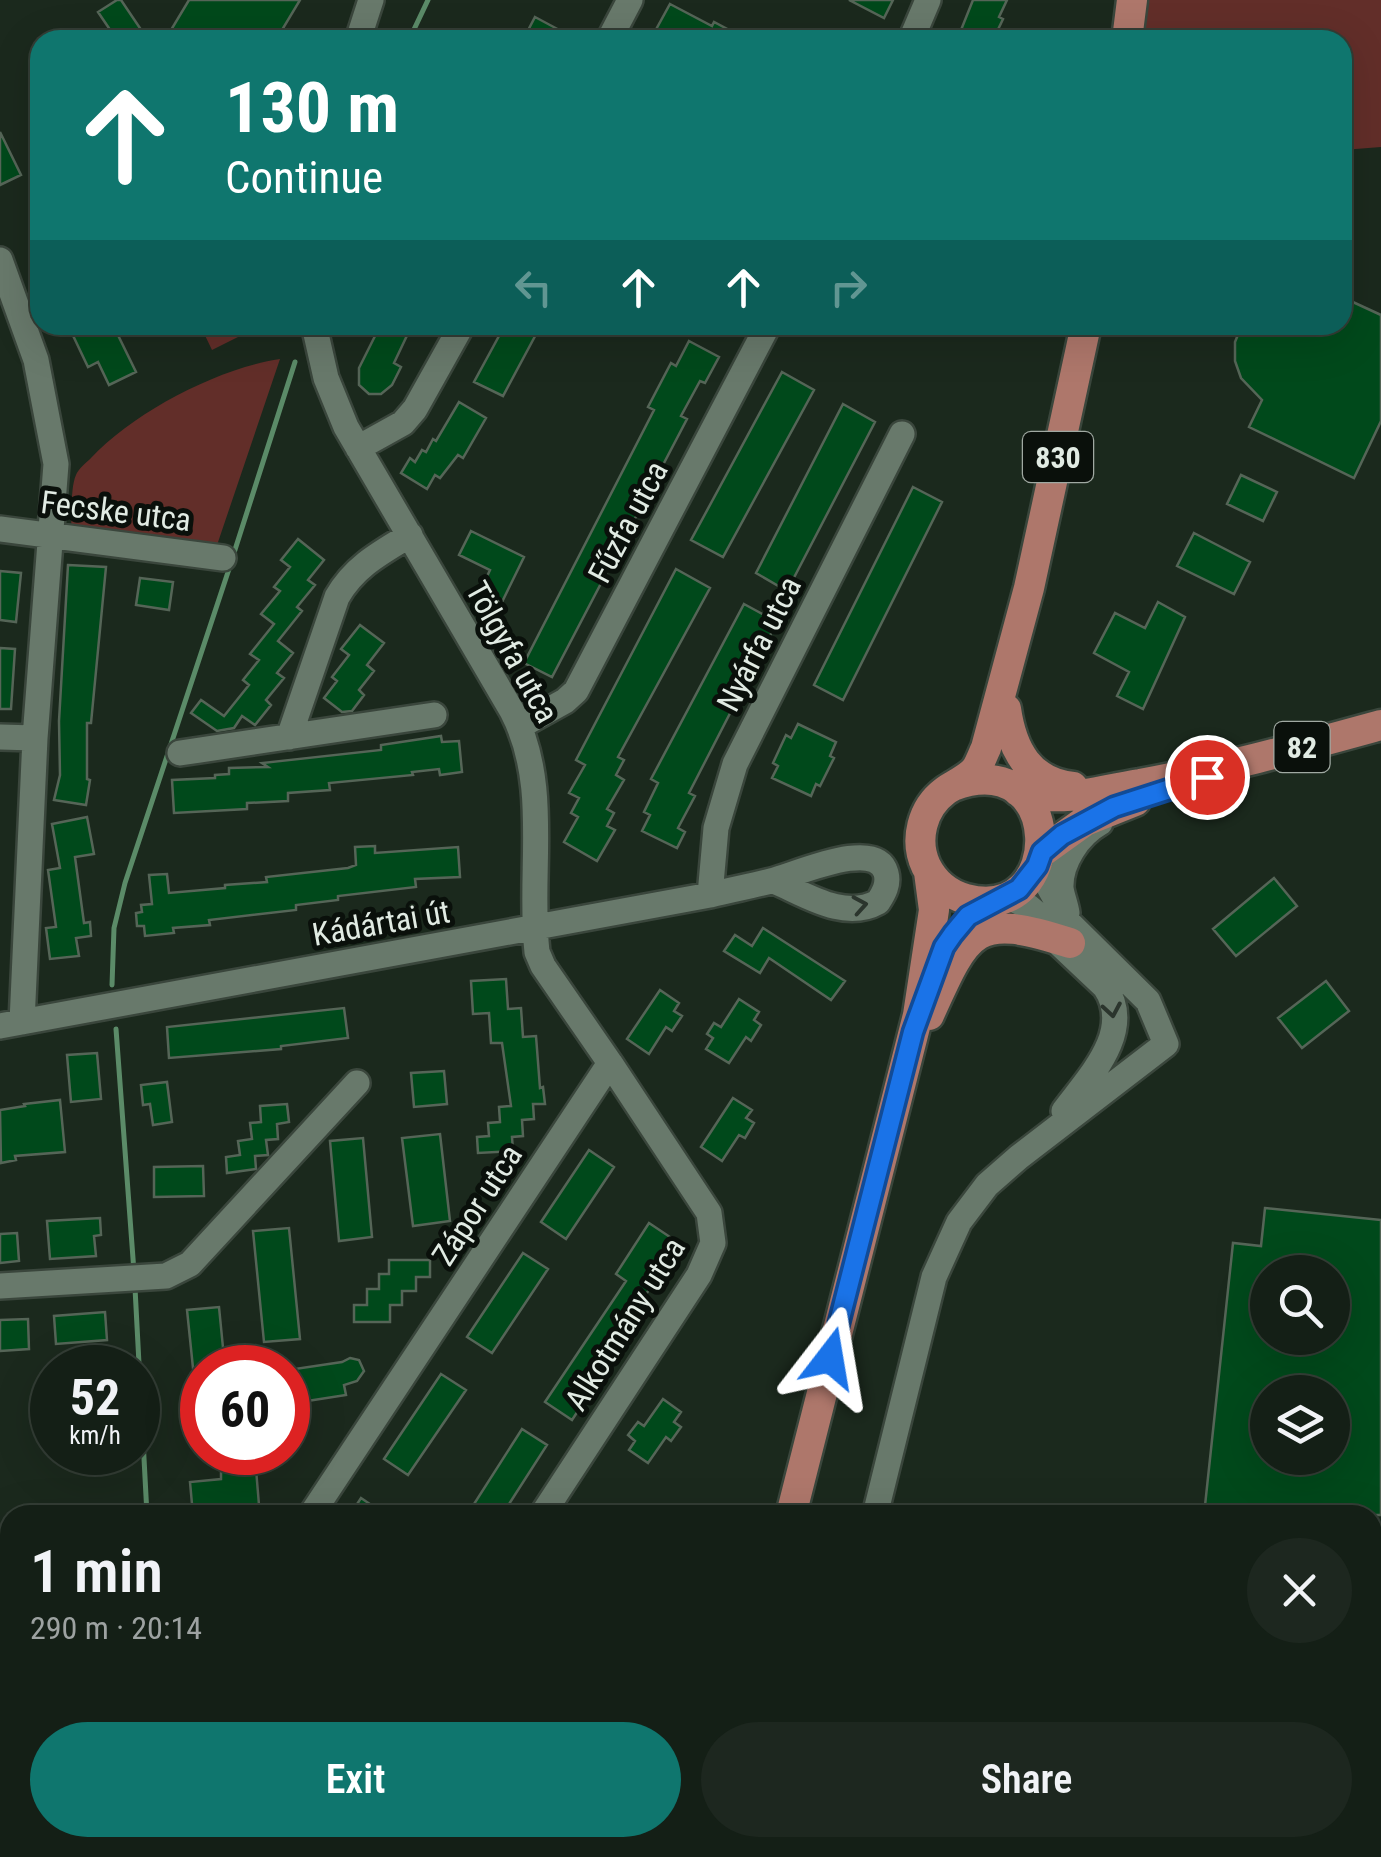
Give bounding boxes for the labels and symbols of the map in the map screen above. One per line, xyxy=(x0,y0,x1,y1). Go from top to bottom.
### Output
road number: 830 xyxy=(1023,432,1093,482)
street label: Fűzfa utca xyxy=(580,455,676,589)
street label: Fecske utca xyxy=(39,483,193,539)
street label: Nyárfa utca xyxy=(709,570,809,718)
street label: Tölgyfa utca xyxy=(458,575,566,729)
road number: 82 xyxy=(1274,722,1330,772)
pin xyxy=(1165,735,1250,820)
street label: Kádártai út xyxy=(309,892,453,954)
one-way arrow xyxy=(852,895,869,917)
one-way arrow xyxy=(1100,1001,1122,1018)
street label: Zápor utca xyxy=(424,1138,530,1272)
street label: Alkotmány utca xyxy=(557,1231,693,1417)
position arrow xyxy=(778,1306,882,1410)
speed limit sign: 60 xyxy=(180,1345,310,1475)

